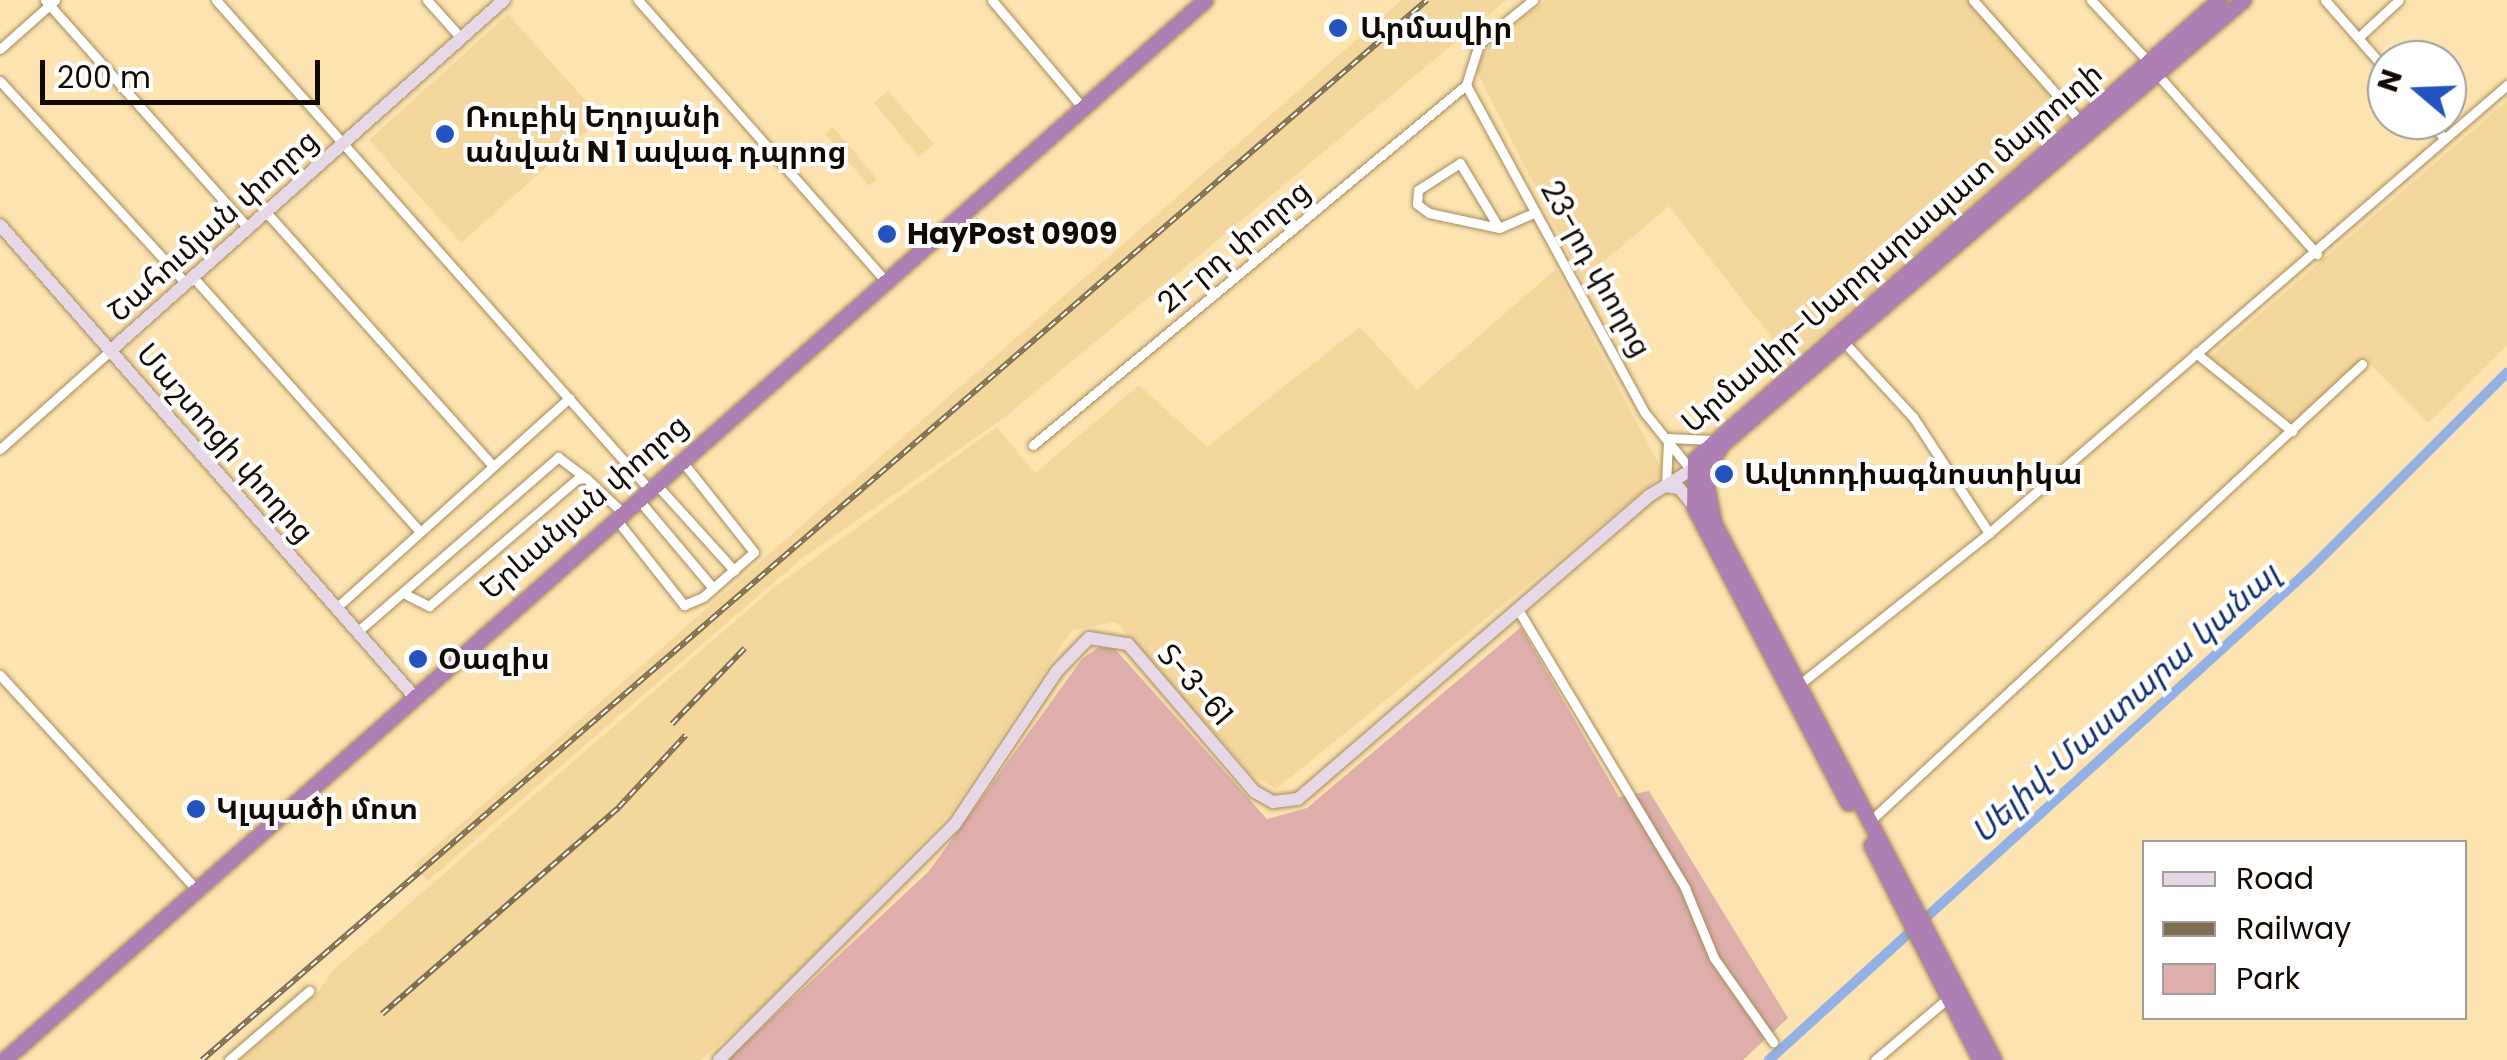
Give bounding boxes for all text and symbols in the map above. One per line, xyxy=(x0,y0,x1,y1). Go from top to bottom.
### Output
place label: Արմավիր xyxy=(1360,10,1512,46)
marker: Արմավիր xyxy=(1325,15,1351,41)
scale bar xyxy=(45,40,325,102)
north arrow xyxy=(2367,40,2467,140)
street label: Արմավիր-Սարդարապատ մայրուղի xyxy=(1674,55,2110,441)
text: 200 m xyxy=(57,56,151,99)
text: N xyxy=(2368,64,2412,97)
place label: Ռուբիկ Եղոյանի անվան N 1 ավագ դպրոց xyxy=(465,99,847,170)
street label: Շահումյան փողոց xyxy=(101,122,325,330)
marker: Ռուբիկ Եղոյանի անվան N 1 ավագ դպրոց xyxy=(434,123,456,145)
street label: 21-րդ փողոց xyxy=(1151,173,1317,321)
street label: 23-րդ փողոց xyxy=(1533,175,1659,363)
place label: HayPost 0909 xyxy=(907,216,1117,252)
marker: HayPost 0909 xyxy=(876,223,898,245)
street label: Մաշտոցի փողոց xyxy=(129,336,321,550)
street label: Երևանյան փողոց xyxy=(473,407,695,607)
place label: Ավտոդիագնոստիկա xyxy=(1744,456,2082,492)
marker: Ավտոդիագնոստիկա xyxy=(1713,463,1735,485)
water label: Սելիվ֊Մաստարա կանալ xyxy=(1963,555,2287,851)
street label: Տ-3-61 xyxy=(1150,637,1240,733)
place label: Օազիս xyxy=(438,641,550,677)
marker: Օազիս xyxy=(407,648,429,670)
place label: Կլպածի մոտ xyxy=(216,791,418,827)
marker: Կլպածի մոտ xyxy=(185,798,207,820)
legend xyxy=(2142,840,2467,1020)
text: Road xyxy=(2236,857,2314,900)
text: Railway xyxy=(2236,907,2351,950)
text: Park xyxy=(2236,957,2300,1000)

